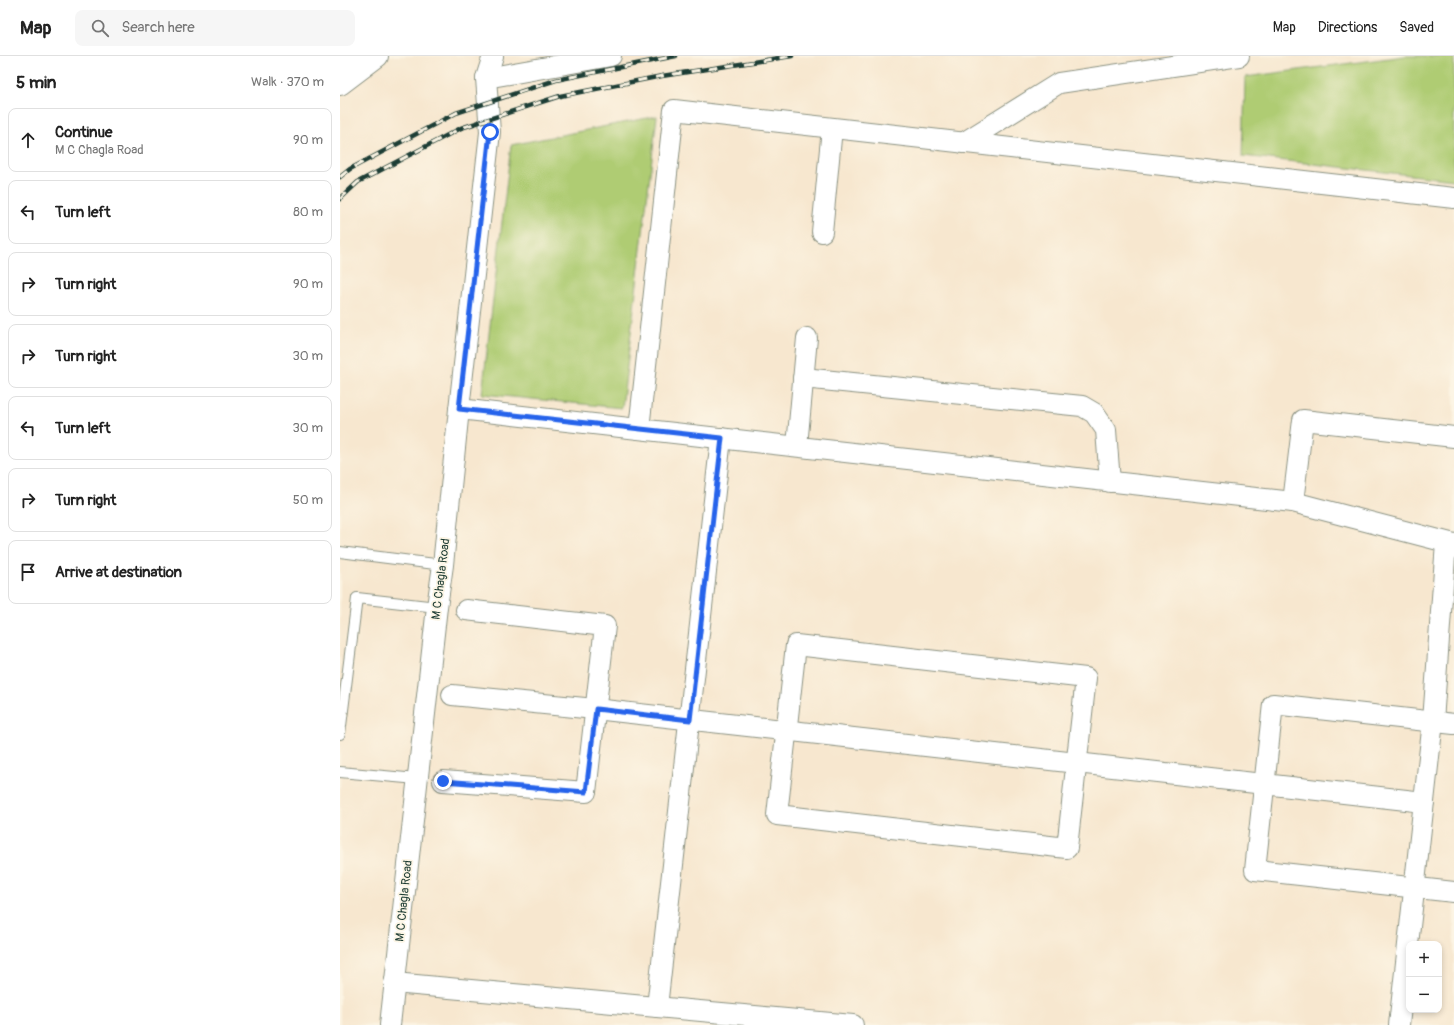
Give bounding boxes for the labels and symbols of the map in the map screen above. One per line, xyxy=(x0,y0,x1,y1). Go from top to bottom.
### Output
route start xyxy=(481,123,499,141)
street label: M C Chagla Road xyxy=(429,537,453,621)
route end xyxy=(434,772,452,790)
street label: M C Chagla Road xyxy=(392,859,416,942)

